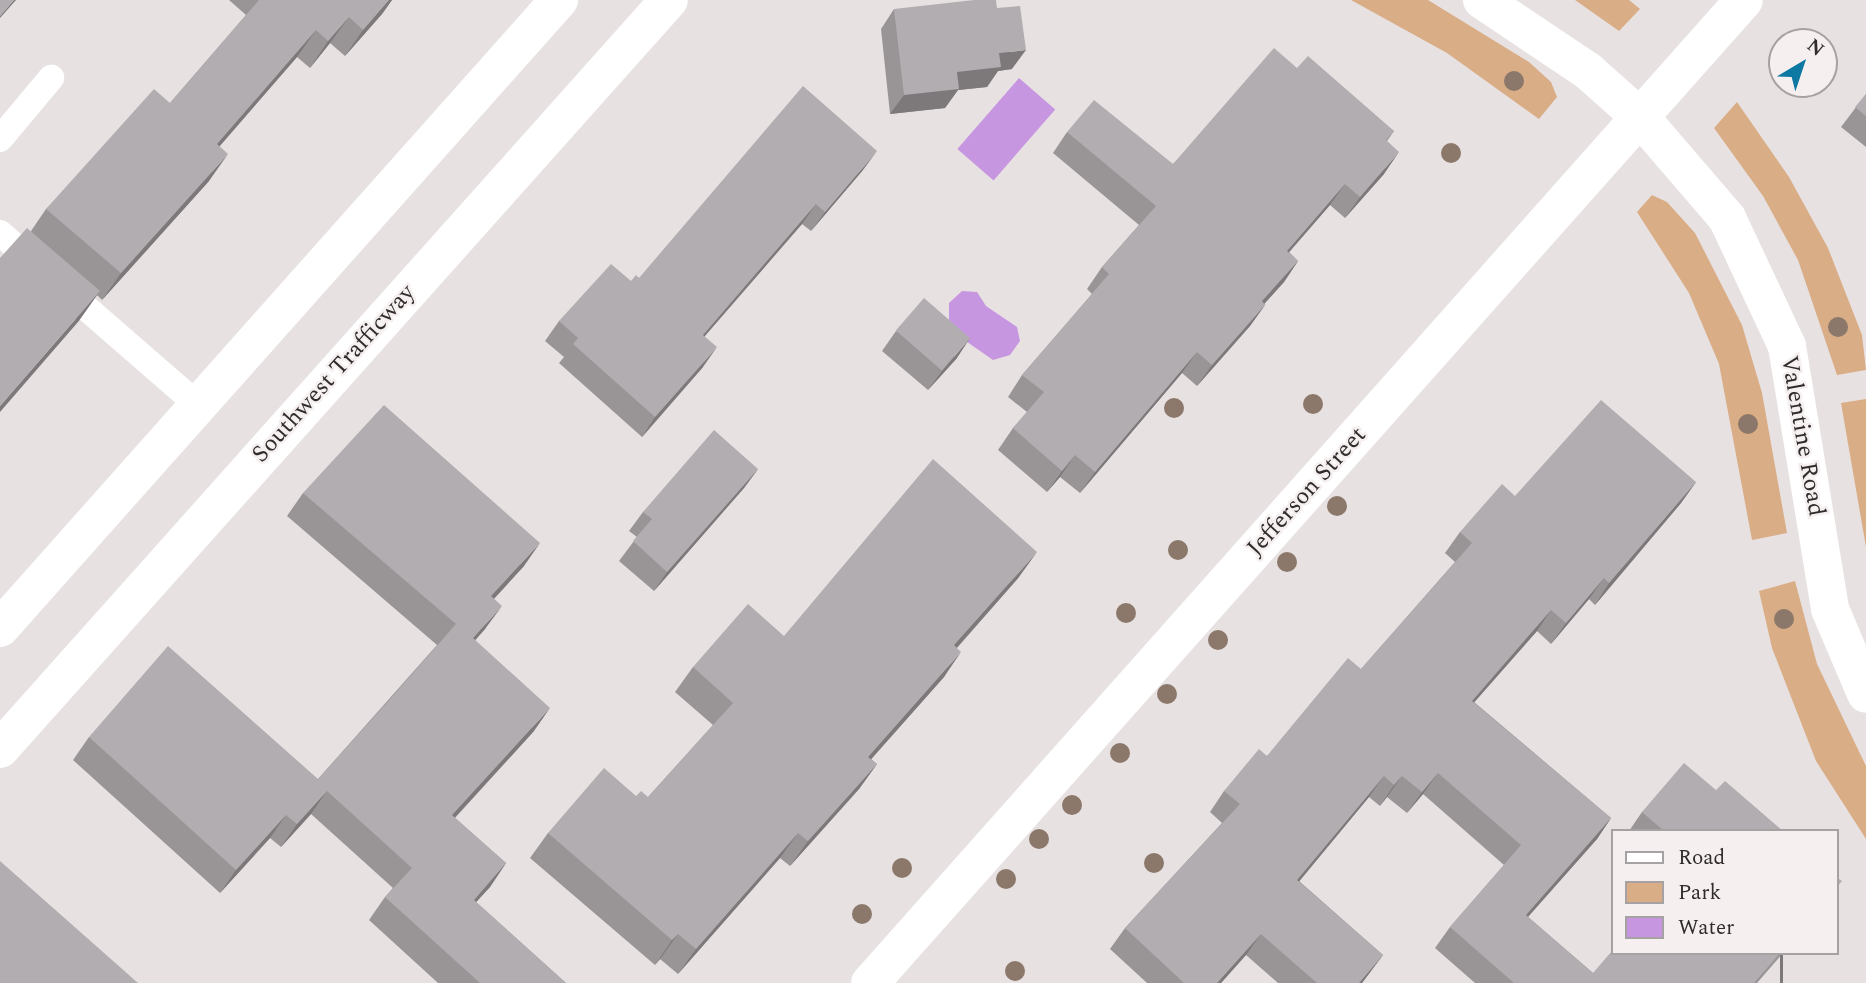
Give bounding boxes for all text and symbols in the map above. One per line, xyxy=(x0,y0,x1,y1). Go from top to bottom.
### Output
north arrow xyxy=(1768,28,1838,98)
text: N xyxy=(1800,32,1830,64)
street label: Southwest Trafficway xyxy=(247,279,421,469)
street label: Valentine Road xyxy=(1774,353,1830,519)
street label: Jefferson Street xyxy=(1241,421,1373,563)
legend xyxy=(1610,829,1838,955)
text: Road xyxy=(1678,842,1725,874)
text: Park xyxy=(1678,877,1721,909)
text: Water xyxy=(1678,912,1734,944)

